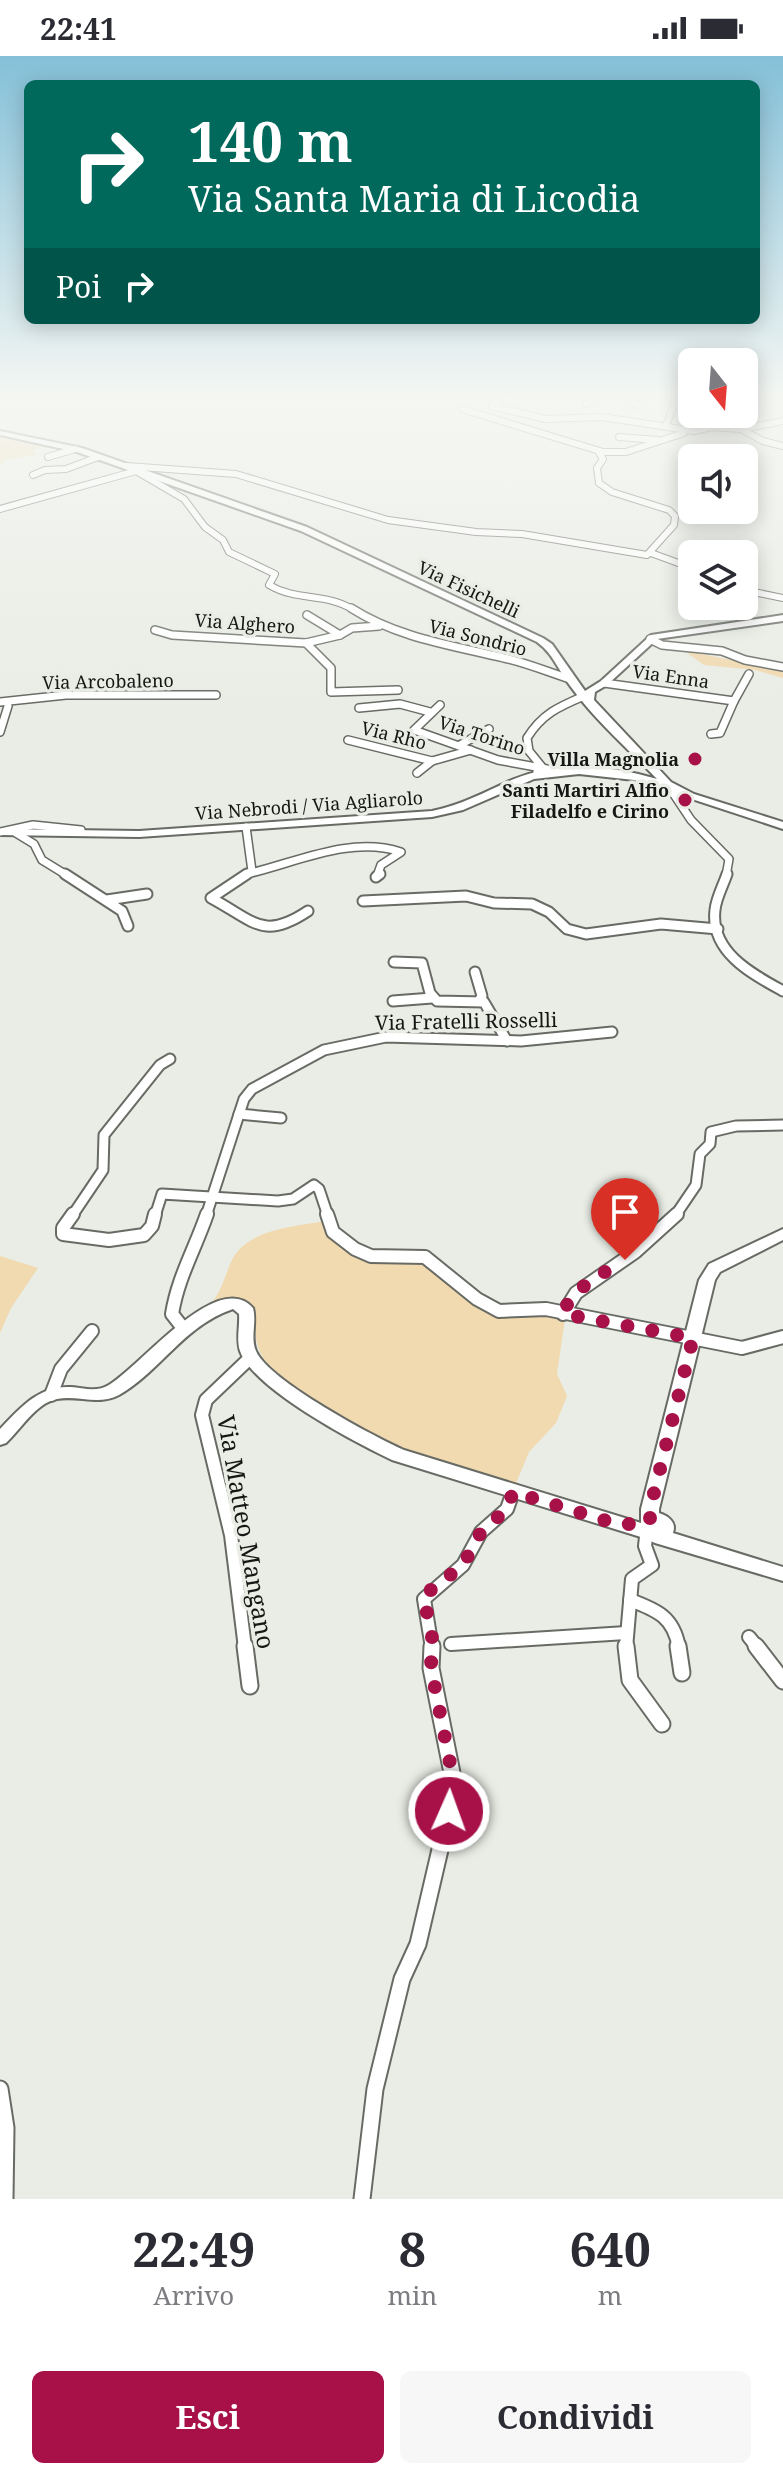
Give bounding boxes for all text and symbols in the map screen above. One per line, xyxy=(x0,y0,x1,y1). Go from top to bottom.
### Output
text: 22:41 xyxy=(40,8,117,49)
text: 140 m xyxy=(188,102,353,178)
icon: right xyxy=(56,112,160,216)
text: Via Santa Maria di Licodia xyxy=(188,174,640,223)
icon: right xyxy=(117,264,161,308)
text: Poi xyxy=(56,266,101,307)
north arrow xyxy=(678,348,758,428)
map controls xyxy=(678,348,758,620)
button: sound xyxy=(678,444,758,524)
button: layers xyxy=(678,540,758,620)
street label: Via Fisichelli xyxy=(414,555,524,623)
street label: Via Alghero xyxy=(194,608,296,638)
street label: Via Sondrio xyxy=(426,613,530,661)
street label: Via Enna xyxy=(631,659,711,693)
street label: Via Arcobaleno xyxy=(42,668,174,694)
street label: Via Torino xyxy=(436,710,528,760)
street label: Via Rho xyxy=(359,715,429,755)
place label: Villa Magnolia xyxy=(547,747,679,771)
marker: Villa Magnolia xyxy=(686,750,704,768)
place label: Santi Martiri Alfio Filadelfo e Cirino xyxy=(502,778,669,823)
street label: Via Nebrodi / Via Agliarolo xyxy=(194,785,424,825)
marker: Santi Martiri Alfio Filadelfo e Cirino xyxy=(676,791,694,809)
street label: Via Fratelli Rosselli xyxy=(375,1006,558,1036)
pin xyxy=(591,1178,659,1260)
icon: arrive xyxy=(603,1190,647,1234)
street label: Via Matteo Mangano xyxy=(210,1413,284,1651)
position arrow xyxy=(407,1769,491,1853)
text: 22:49 xyxy=(132,2216,255,2281)
text: 8 xyxy=(399,2216,426,2281)
text: 640 xyxy=(569,2216,651,2281)
text: Arrivo xyxy=(153,2277,234,2313)
text: min xyxy=(388,2277,437,2313)
text: m xyxy=(598,2277,622,2313)
button: Esci xyxy=(32,2371,384,2463)
button: Condividi xyxy=(400,2371,751,2463)

